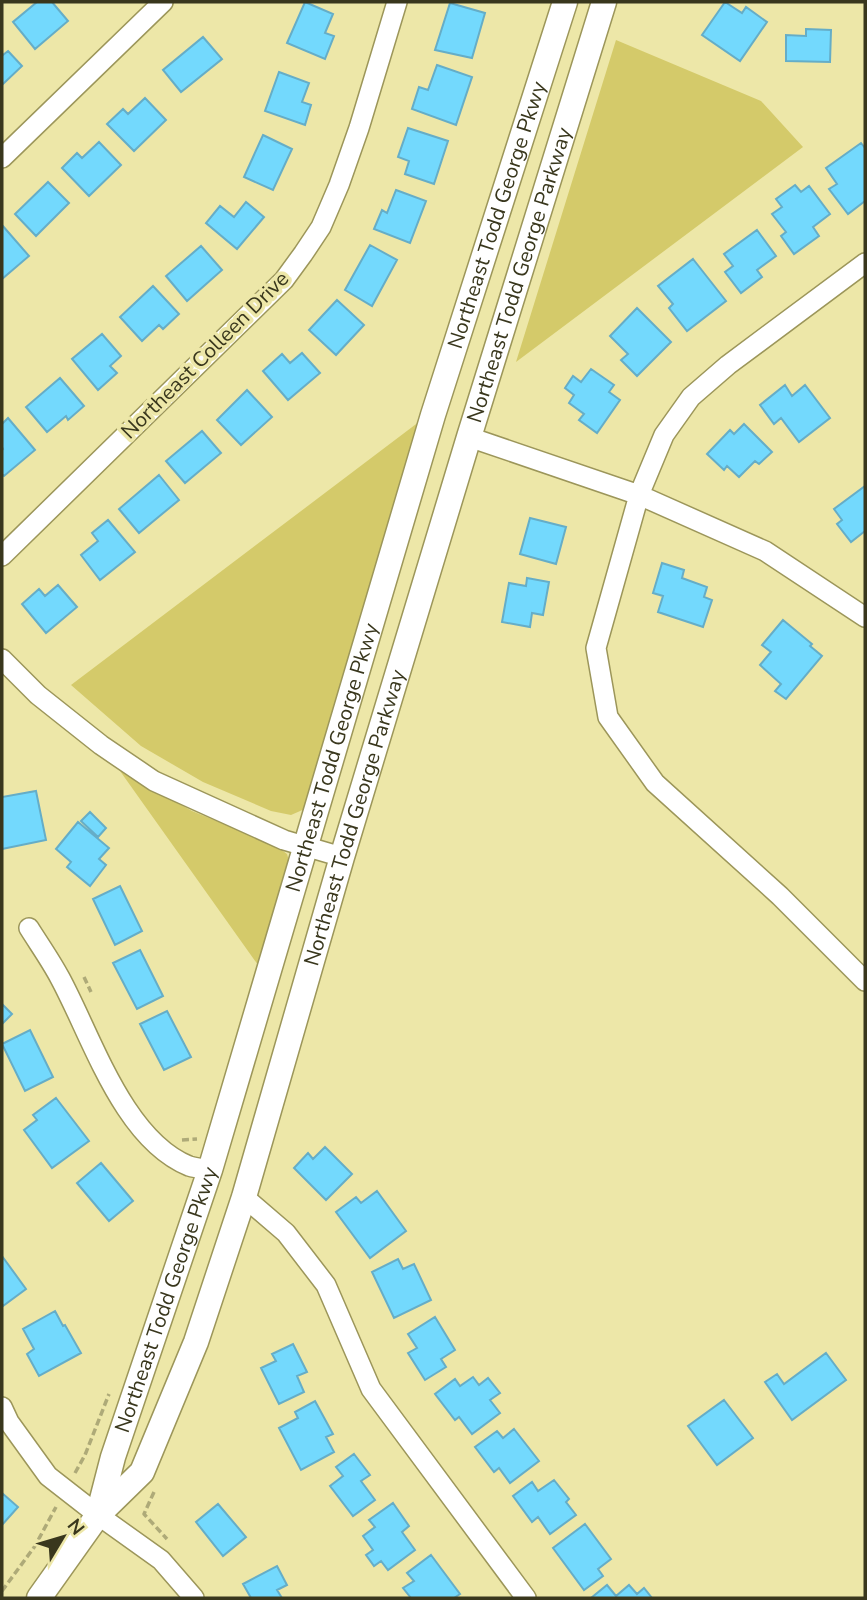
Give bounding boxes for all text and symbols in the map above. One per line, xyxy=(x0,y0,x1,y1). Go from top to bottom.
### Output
street label: Northeast Todd George Pkwy xyxy=(441,78,553,352)
street label: Northeast Todd George Parkway xyxy=(460,124,578,426)
street label: Northeast Colleen Drive xyxy=(115,265,295,445)
street label: Northeast Todd George Pkwy xyxy=(279,619,385,895)
street label: Northeast Todd George Parkway xyxy=(297,666,412,969)
street label: Northeast Todd George Pkwy xyxy=(108,1163,224,1436)
north arrow xyxy=(28,1502,98,1572)
text: N xyxy=(61,1514,90,1541)

